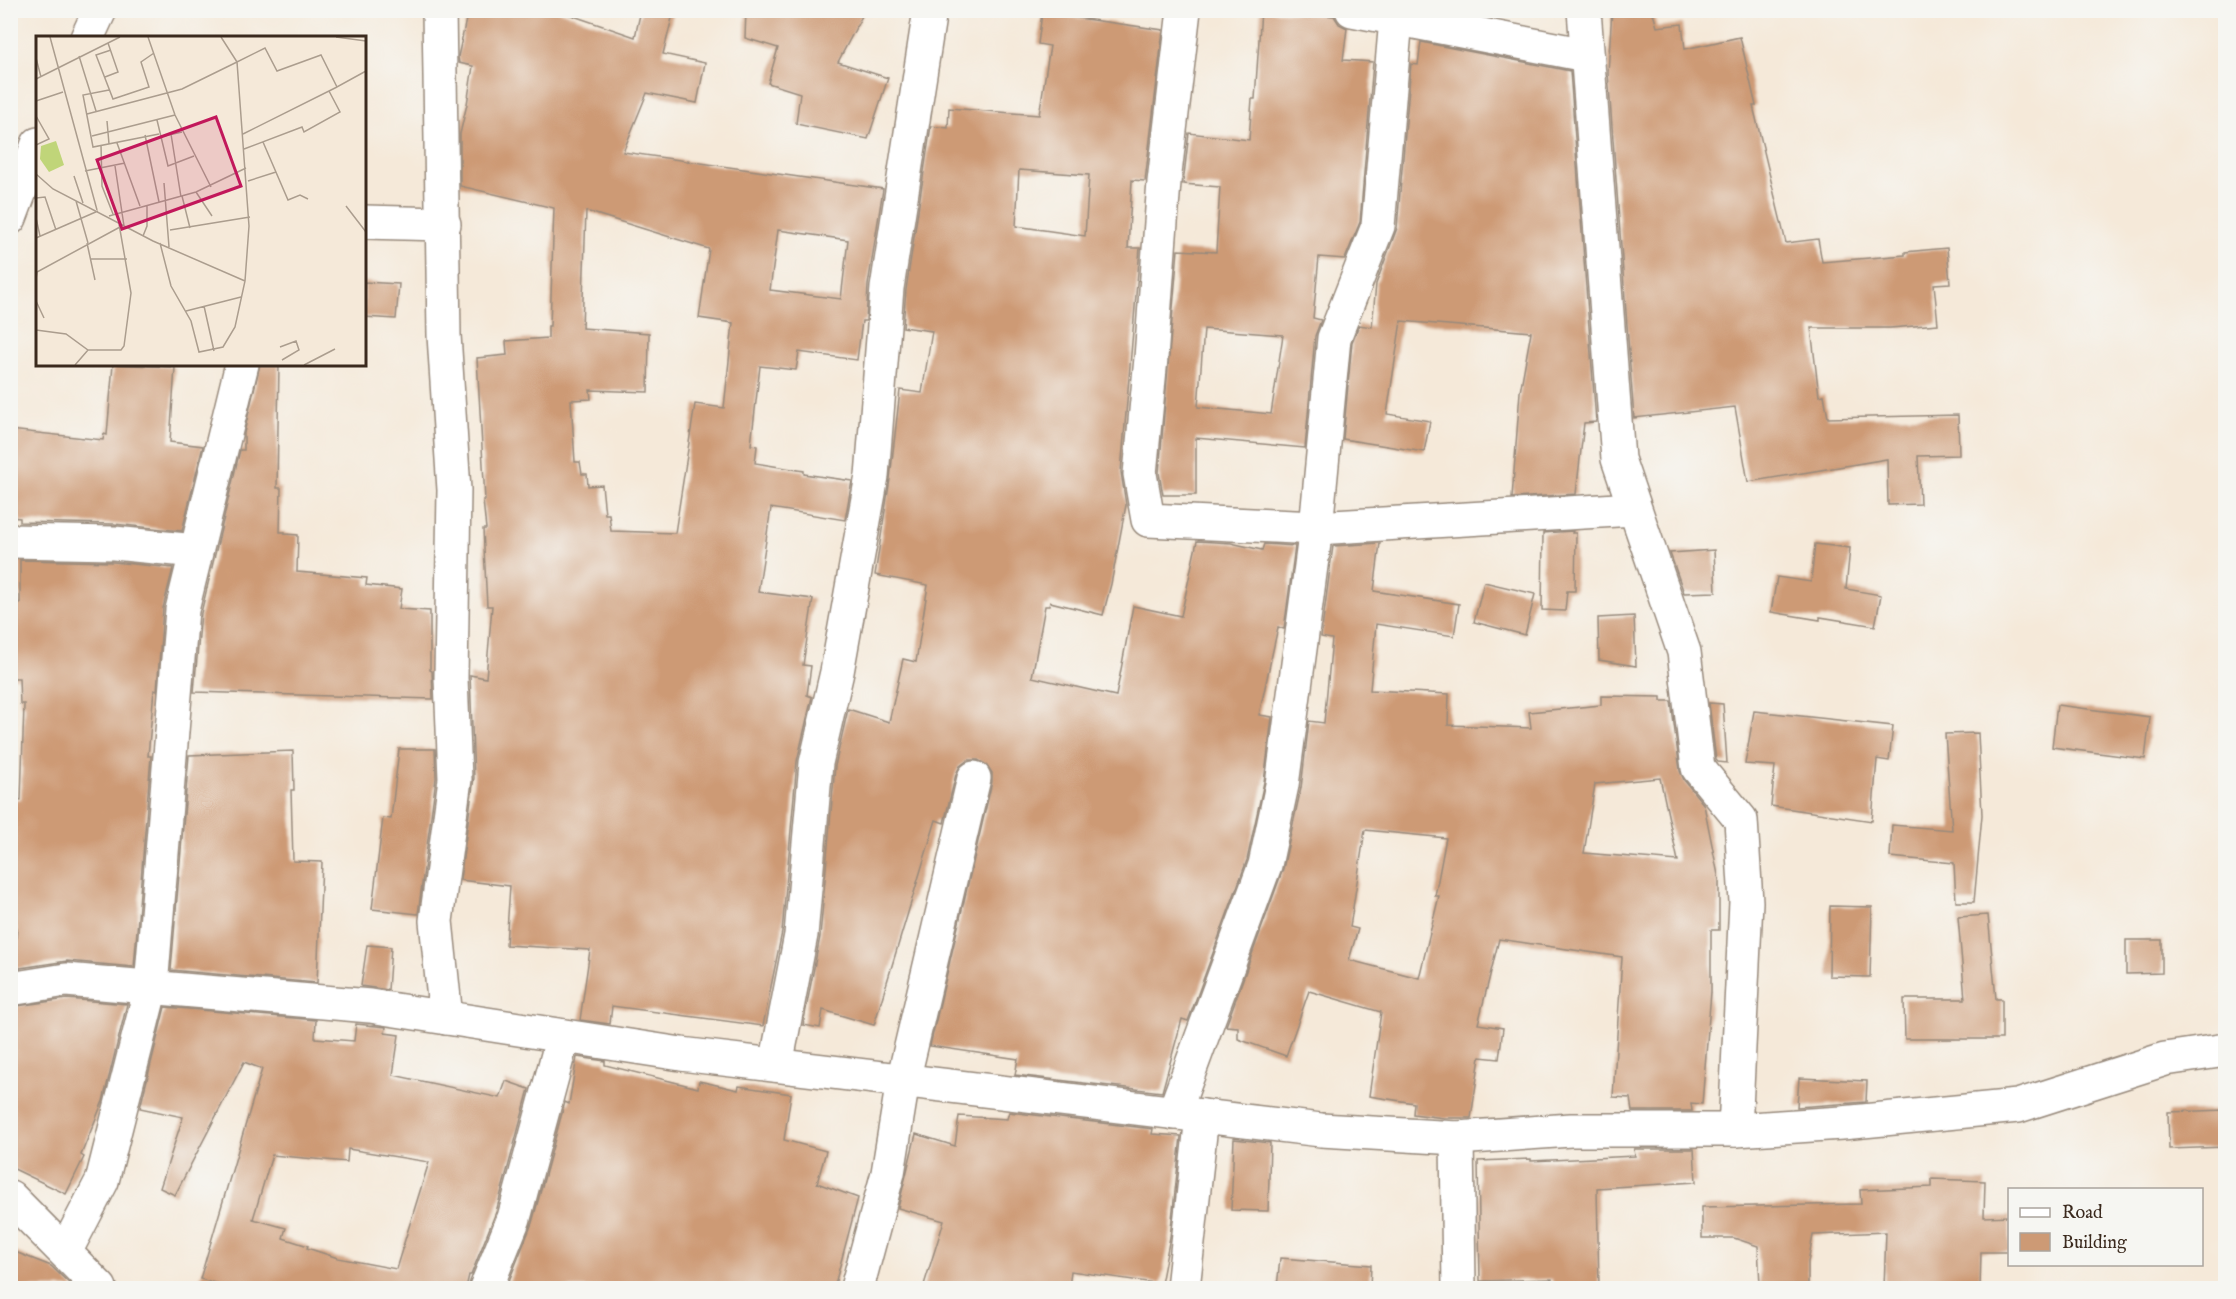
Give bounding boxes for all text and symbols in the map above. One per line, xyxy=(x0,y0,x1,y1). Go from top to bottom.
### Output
inset map xyxy=(36,36,366,366)
legend xyxy=(2008,1188,2203,1266)
text: Road xyxy=(2062,1202,2103,1225)
text: Building xyxy=(2062,1232,2127,1255)

